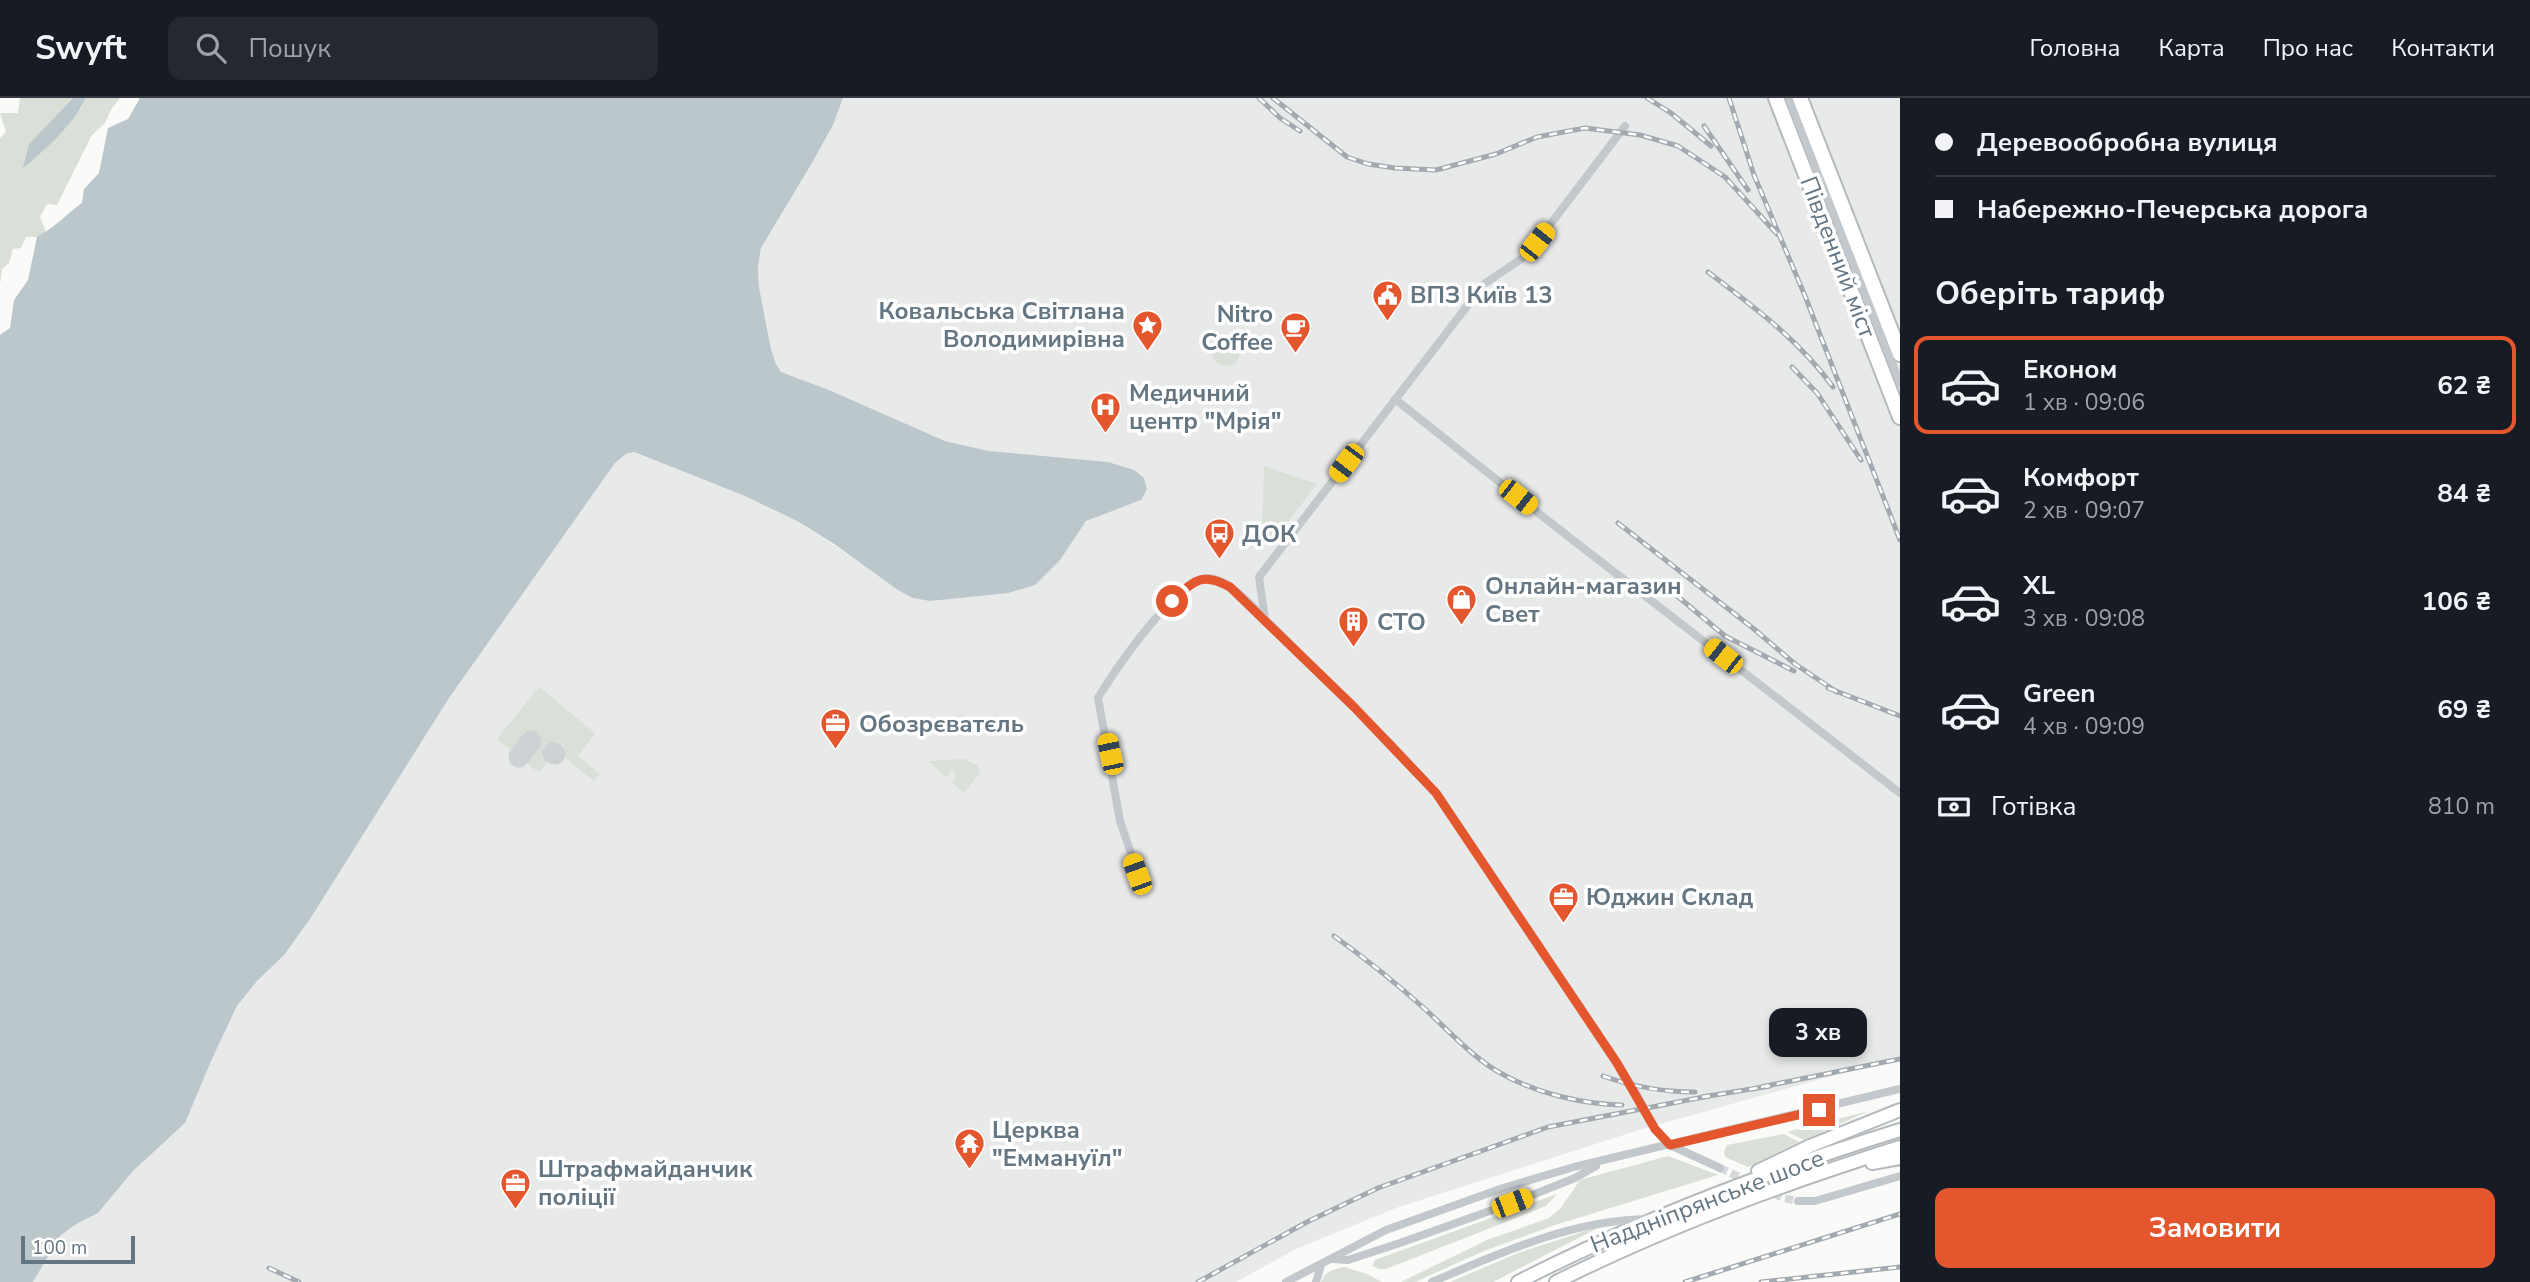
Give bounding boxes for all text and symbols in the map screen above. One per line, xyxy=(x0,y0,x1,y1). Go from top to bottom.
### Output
search box xyxy=(168,17,658,80)
text: Swyft xyxy=(35,26,126,71)
icon: search xyxy=(192,29,230,67)
text: Пошук xyxy=(248,31,331,66)
text: Головна xyxy=(2030,32,2121,64)
text: Карта xyxy=(2159,32,2225,64)
text: Про нас xyxy=(2263,32,2353,64)
text: Контакти xyxy=(2391,32,2495,64)
text: Деревообробна вулиця xyxy=(1977,125,2278,160)
street label: Південний міст xyxy=(1793,172,1884,343)
text: Набережно-Печерська дорога xyxy=(1977,192,2368,227)
car xyxy=(1516,219,1559,265)
text: Оберіть тариф xyxy=(1935,272,2165,315)
public building icon: ВПЗ Київ 13 xyxy=(1370,278,1404,322)
place label: ВПЗ Київ 13 xyxy=(1410,279,1553,311)
place label: Ковальська Світлана Володимирівна xyxy=(878,295,1125,355)
place label: Nitro Coffee xyxy=(1201,298,1273,358)
place icon: Ковальська Світлана Володимирівна xyxy=(1131,308,1165,352)
cafe icon: Nitro Coffee xyxy=(1279,311,1313,355)
text: Економ xyxy=(2023,352,2117,387)
icon: car xyxy=(1939,354,2002,417)
text: 62 ₴ xyxy=(2437,368,2491,403)
place label: Медичний центр "Мрія" xyxy=(1129,377,1281,437)
text: 1 хв · 09:06 xyxy=(2023,387,2145,418)
hospital icon: Медичний центр "Мрія" xyxy=(1089,390,1123,434)
car xyxy=(1325,440,1368,486)
text: Комфорт xyxy=(2023,460,2139,495)
icon: car xyxy=(1939,462,2002,525)
car xyxy=(1495,476,1542,518)
text: 84 ₴ xyxy=(2437,476,2491,511)
text: 2 хв · 09:07 xyxy=(2023,495,2145,526)
bus stop icon: ДОК xyxy=(1202,517,1236,561)
place label: ДОК xyxy=(1242,518,1297,550)
text: XL xyxy=(2023,568,2055,603)
place label: Онлайн-магазин Свет xyxy=(1485,570,1682,630)
icon: car xyxy=(1939,570,2002,633)
shop icon: Онлайн-магазин Свет xyxy=(1445,583,1479,627)
text: 106 ₴ xyxy=(2422,584,2491,619)
route start xyxy=(1156,585,1188,617)
text: 3 хв · 09:08 xyxy=(2023,603,2145,634)
building icon: СТО xyxy=(1337,605,1371,649)
place label: СТО xyxy=(1377,606,1426,638)
car xyxy=(1700,635,1747,677)
text: Green xyxy=(2023,676,2096,711)
icon: car xyxy=(1939,678,2002,741)
text: 69 ₴ xyxy=(2437,692,2491,727)
office icon: Обозрєватєль xyxy=(819,707,853,751)
place label: Обозрєватєль xyxy=(859,708,1024,740)
text: 4 хв · 09:09 xyxy=(2023,711,2145,742)
car xyxy=(1096,731,1125,777)
icon: cash xyxy=(1935,788,1973,826)
text: Готівка xyxy=(1991,789,2076,824)
text: 810 m xyxy=(2428,791,2495,822)
car xyxy=(1120,851,1155,897)
office icon: Юджин Склад xyxy=(1546,880,1580,924)
place label: Юджин Склад xyxy=(1586,881,1754,913)
callout: 3 хв xyxy=(1770,1009,1868,1058)
text: 3 хв xyxy=(1795,1017,1841,1048)
route end xyxy=(1803,1094,1835,1126)
place label: Церква "Еммануїл" xyxy=(992,1114,1122,1174)
temple icon: Церква "Еммануїл" xyxy=(952,1127,986,1171)
street label: Наддніпрянське шосе xyxy=(1586,1142,1828,1260)
place label: Штрафмайданчик поліції xyxy=(538,1153,753,1213)
office icon: Штрафмайданчик поліції xyxy=(498,1166,532,1210)
car xyxy=(1489,1186,1536,1220)
button: Замовити xyxy=(1935,1188,2495,1268)
scale bar xyxy=(21,1233,135,1265)
text: 100 m xyxy=(32,1235,87,1261)

